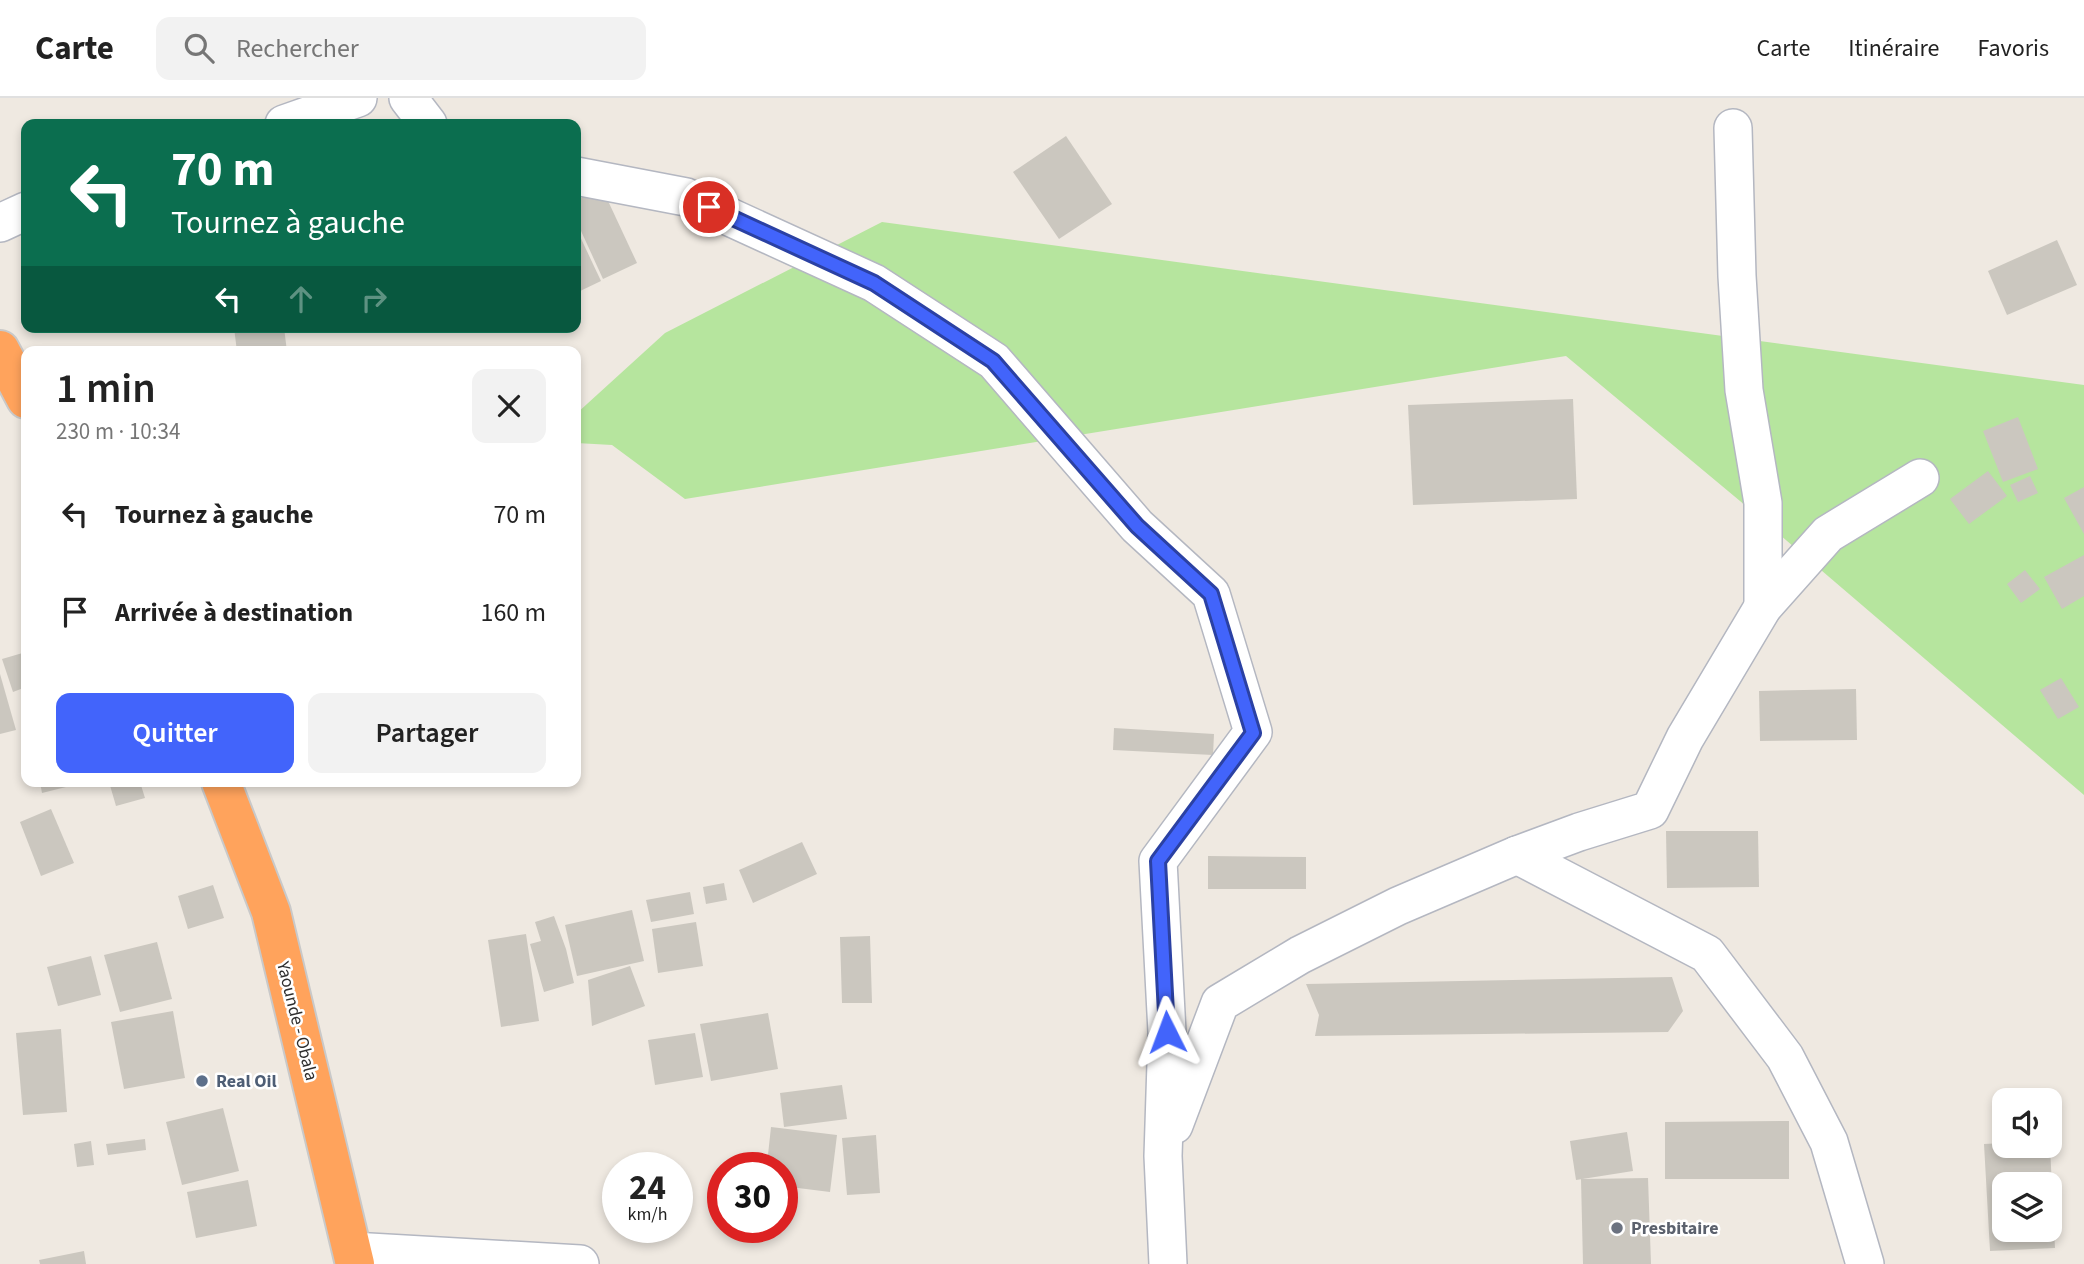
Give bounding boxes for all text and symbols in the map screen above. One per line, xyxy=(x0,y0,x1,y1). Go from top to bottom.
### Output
search box xyxy=(156,17,646,80)
text: Carte xyxy=(35,25,114,72)
icon: search xyxy=(180,29,218,67)
text: Rechercher xyxy=(236,30,359,67)
text: Carte xyxy=(1756,31,1810,66)
text: Itinéraire xyxy=(1848,31,1939,66)
text: Favoris xyxy=(1977,31,2049,66)
text: 70 m xyxy=(171,135,275,205)
icon: left xyxy=(56,147,147,238)
pin xyxy=(679,177,739,237)
icon: arrive xyxy=(690,188,728,226)
text: Tournez à gauche xyxy=(171,200,405,246)
icon: left xyxy=(209,280,247,318)
icon: ahead xyxy=(282,280,320,318)
icon: right xyxy=(355,280,393,318)
text: 1 min xyxy=(56,359,156,419)
button: close xyxy=(472,369,546,443)
text: 230 m · 10:34 xyxy=(56,415,180,448)
icon: left xyxy=(56,495,94,533)
text: Tournez à gauche xyxy=(115,496,314,533)
text: 70 m xyxy=(493,496,546,533)
icon: arrive xyxy=(56,593,94,631)
text: Arrivée à destination xyxy=(115,594,353,631)
text: 160 m xyxy=(480,594,546,631)
button: Quitter xyxy=(56,693,294,773)
button: Partager xyxy=(308,693,546,773)
street label: Yaounde - Obala xyxy=(270,958,324,1083)
position arrow xyxy=(1130,995,1204,1069)
place label: Real Oil xyxy=(216,1069,277,1094)
marker: Real Oil xyxy=(194,1073,210,1089)
map controls xyxy=(1992,1088,2062,1242)
button: sound xyxy=(1992,1088,2062,1158)
speed limit sign: 30 xyxy=(707,1152,798,1243)
text: 24 xyxy=(629,1163,666,1213)
button: layers xyxy=(1992,1172,2062,1242)
text: km/h xyxy=(628,1202,667,1227)
place label: Presbitaire xyxy=(1631,1216,1719,1241)
marker: Presbitaire xyxy=(1609,1220,1625,1236)

